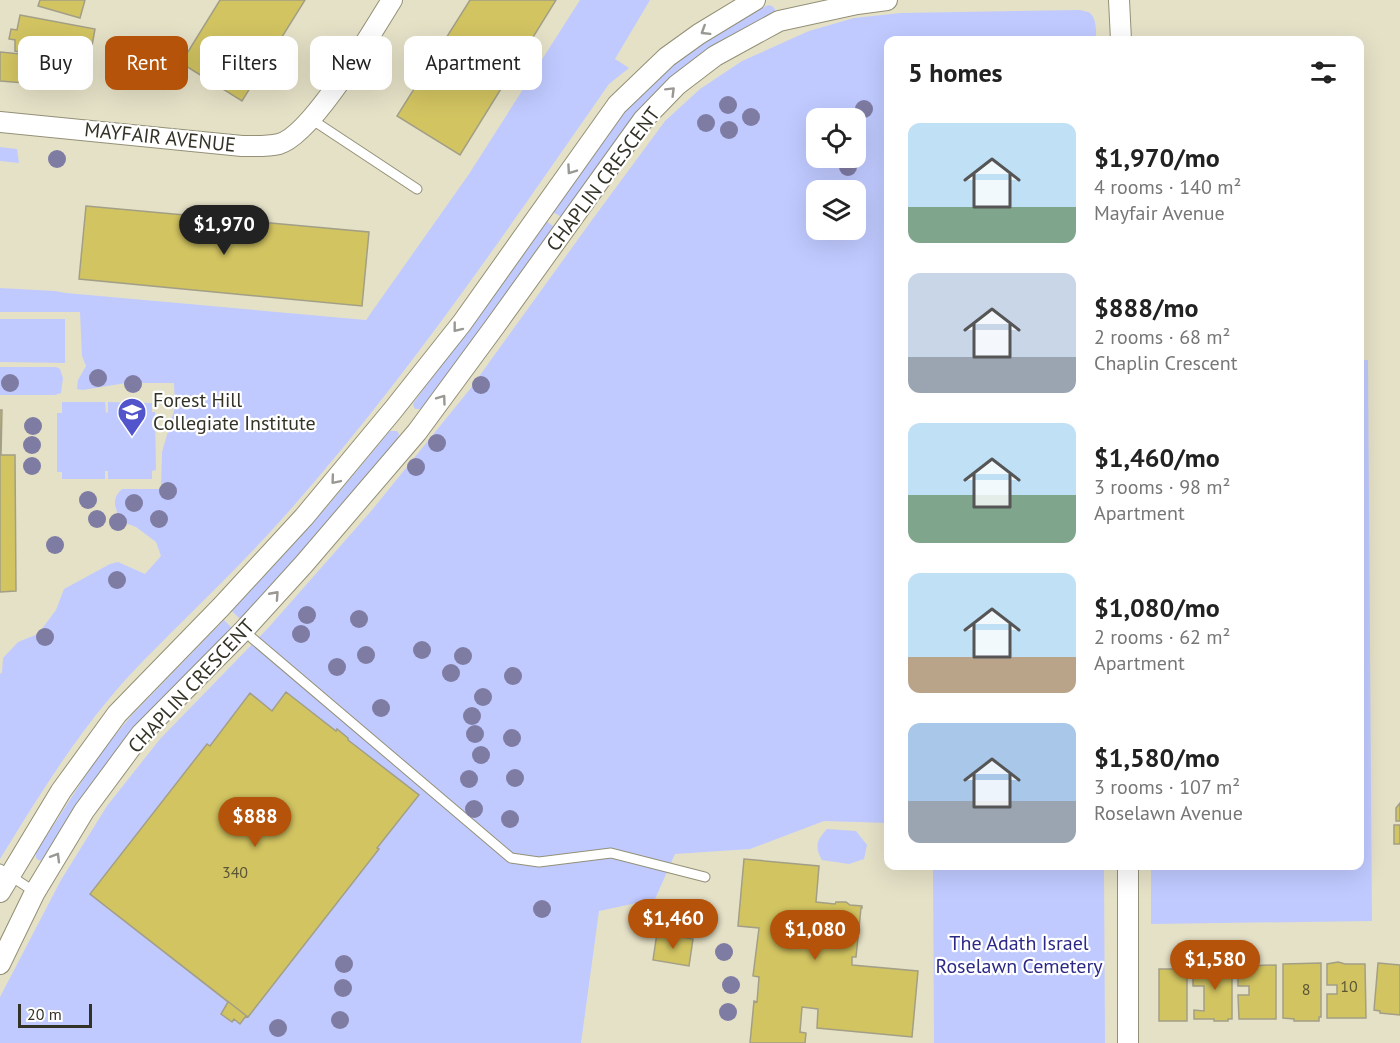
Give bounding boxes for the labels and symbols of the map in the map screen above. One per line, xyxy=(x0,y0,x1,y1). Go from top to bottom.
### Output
one-way arrow xyxy=(701,23,711,35)
one-way arrow xyxy=(664,88,675,98)
street label: CHAPLIN CRESCENT xyxy=(540,102,666,256)
street label: MAYFAIR AVENUE xyxy=(83,116,237,158)
one-way arrow xyxy=(567,163,578,174)
pin: $1,970 xyxy=(175,205,273,256)
one-way arrow xyxy=(453,322,464,333)
place label: Forest Hill Collegiate Institute xyxy=(153,387,316,436)
one-way arrow xyxy=(434,394,445,405)
school or university icon: Forest Hill Collegiate Institute xyxy=(116,396,148,438)
one-way arrow xyxy=(331,473,342,484)
one-way arrow xyxy=(268,592,279,602)
street label: CHAPLIN CRESCENT xyxy=(122,613,260,759)
pin: $888 xyxy=(219,797,291,848)
one-way arrow xyxy=(49,853,61,863)
house number: 340 xyxy=(222,862,248,882)
pin: $1,460 xyxy=(624,899,722,950)
pin: $1,080 xyxy=(766,910,864,961)
park label: The Adath Israel Roselawn Cemetery xyxy=(935,930,1103,979)
pin: $1,580 xyxy=(1166,940,1264,991)
house number: 10 xyxy=(1340,976,1358,996)
house number: 8 xyxy=(1302,979,1310,999)
scale bar xyxy=(18,1001,92,1028)

